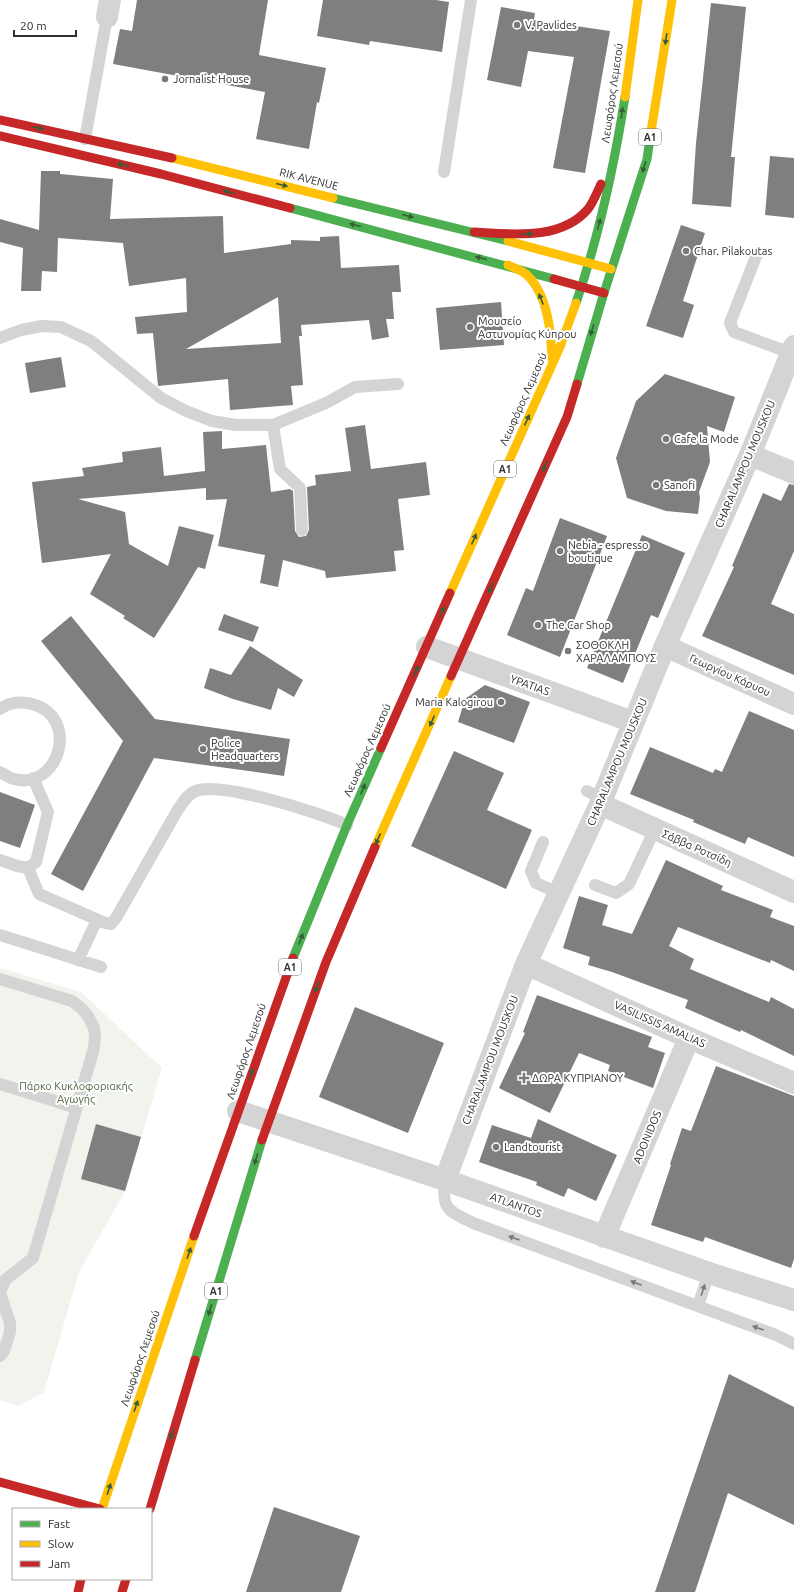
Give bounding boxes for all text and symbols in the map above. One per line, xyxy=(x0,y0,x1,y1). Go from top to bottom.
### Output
scale bar xyxy=(14,12,76,38)
text: 20 m xyxy=(20,19,47,32)
place label: V. Pavlides xyxy=(525,19,577,31)
marker: V. Pavlides xyxy=(512,20,522,30)
one-way arrow xyxy=(663,32,669,45)
street label: Λεωφόρος Λεμεσού xyxy=(599,42,626,144)
place label: Jornalist House xyxy=(173,73,249,85)
marker: Jornalist House xyxy=(160,74,170,84)
one-way arrow xyxy=(619,107,625,119)
one-way arrow xyxy=(32,126,44,132)
road number: A1 xyxy=(639,129,661,145)
one-way arrow xyxy=(641,161,647,173)
one-way arrow xyxy=(116,162,129,168)
street label: RIK AVENUE xyxy=(278,166,340,192)
one-way arrow xyxy=(276,182,288,188)
one-way arrow xyxy=(223,189,235,195)
one-way arrow xyxy=(403,213,415,219)
one-way arrow xyxy=(596,218,602,230)
one-way arrow xyxy=(349,222,361,228)
one-way arrow xyxy=(520,230,533,237)
place label: Char. Pilakoutas xyxy=(694,245,772,257)
marker: Char. Pilakoutas xyxy=(681,246,691,256)
one-way arrow xyxy=(474,255,486,261)
one-way arrow xyxy=(537,292,543,304)
place label: Μουσείο Αστυνομίας Κύπρου xyxy=(478,315,577,341)
marker: Μουσείο Αστυνομίας Κύπρου xyxy=(465,322,475,332)
one-way arrow xyxy=(589,325,595,337)
street label: Λεωφόρος Λεμεσού xyxy=(497,351,550,448)
street label: CHARALAMPOU MOUSKOU xyxy=(713,398,777,530)
one-way arrow xyxy=(524,414,530,425)
place label: Cafe la Mode xyxy=(674,433,739,445)
marker: Cafe la Mode xyxy=(661,434,671,444)
one-way arrow xyxy=(542,460,548,472)
road number: A1 xyxy=(494,461,516,477)
place label: Sanofi xyxy=(664,479,695,491)
marker: Sanofi xyxy=(651,480,661,490)
one-way arrow xyxy=(472,532,478,544)
place label: Nebia - espresso boutique xyxy=(568,539,648,564)
marker: Nebia - espresso boutique xyxy=(555,546,565,556)
one-way arrow xyxy=(488,582,494,594)
one-way arrow xyxy=(439,606,445,617)
place label: The Car Shop xyxy=(546,619,611,631)
marker: The Car Shop xyxy=(533,620,543,630)
place label: ΣΟΘΟΚΛΗ ΧΑΡΑΛΑΜΠΟΥΣ xyxy=(576,639,656,664)
marker: ΣΟΘΟΚΛΗ ΧΑΡΑΛΑΜΠΟΥΣ xyxy=(563,646,573,656)
street label: Γεωργίου Κάρυου xyxy=(688,652,772,698)
one-way arrow xyxy=(413,665,419,676)
street label: YPATIAS xyxy=(509,672,552,698)
place label: Maria Kalogirou xyxy=(415,696,493,708)
street label: CHARALAMPOU MOUSKOU xyxy=(585,696,649,828)
marker: Maria Kalogirou xyxy=(496,697,506,707)
street label: Λεωφόρος Λεμεσού xyxy=(341,702,394,799)
one-way arrow xyxy=(429,715,435,727)
place label: Police Headquarters xyxy=(211,737,279,762)
marker: Police Headquarters xyxy=(198,744,208,754)
one-way arrow xyxy=(360,784,366,795)
street label: Σάββα Ροτσίδη xyxy=(660,827,734,869)
one-way arrow xyxy=(375,834,381,845)
one-way arrow xyxy=(298,932,304,944)
road number: A1 xyxy=(279,959,301,975)
one-way arrow xyxy=(313,982,319,994)
street label: CHARALAMPOU MOUSKOU xyxy=(460,994,520,1126)
street label: VASILISSIS AMALIAS xyxy=(612,998,708,1050)
street label: Λεωφόρος Λεμεσού xyxy=(224,1001,269,1101)
one-way arrow xyxy=(248,1067,254,1079)
place label: ΔΩΡΑ ΚΥΠΡΙΑΝΟΥ xyxy=(532,1072,624,1084)
marker: ΔΩΡΑ ΚΥΠΡΙΑΝΟΥ xyxy=(519,1073,529,1083)
park label: Πάρκο Κυκλοφοριακής Αγωγής xyxy=(19,1080,133,1106)
street label: ADONIDOS xyxy=(630,1109,664,1165)
place label: Landtourist xyxy=(504,1141,562,1153)
marker: Landtourist xyxy=(491,1142,501,1152)
one-way arrow xyxy=(253,1153,259,1165)
street label: ATLANTOS xyxy=(489,1190,544,1220)
one-way arrow xyxy=(508,1235,520,1241)
one-way arrow xyxy=(186,1247,192,1259)
one-way arrow xyxy=(630,1280,642,1286)
road number: A1 xyxy=(205,1283,227,1299)
one-way arrow xyxy=(701,1283,707,1295)
one-way arrow xyxy=(207,1304,213,1316)
street label: Λεωφόρος Λεμεσού xyxy=(118,1308,163,1408)
one-way arrow xyxy=(752,1325,764,1331)
one-way arrow xyxy=(134,1400,140,1412)
one-way arrow xyxy=(169,1429,175,1441)
one-way arrow xyxy=(106,1483,112,1495)
legend xyxy=(12,1508,152,1580)
text: Fast xyxy=(48,1517,70,1530)
text: Slow xyxy=(48,1537,74,1550)
text: Jam xyxy=(48,1557,70,1570)

